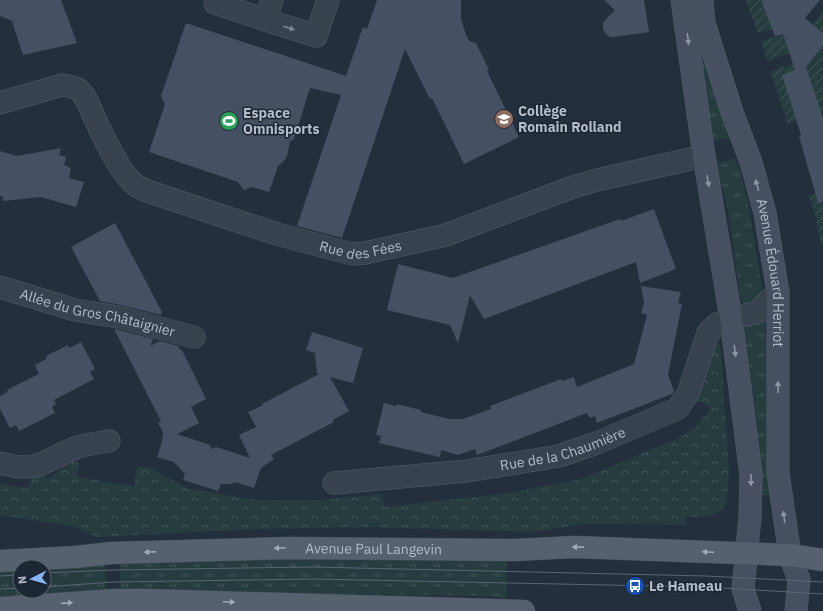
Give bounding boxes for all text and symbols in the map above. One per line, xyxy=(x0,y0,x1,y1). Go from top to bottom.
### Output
one-way arrow xyxy=(284,25,296,31)
one-way arrow xyxy=(685,33,691,45)
place label: Collège Romain Rolland xyxy=(518,102,622,136)
place label: Espace Omnisports xyxy=(243,104,319,138)
school or university icon: Collège Romain Rolland xyxy=(493,108,515,130)
sports icon: Espace Omnisports xyxy=(218,110,240,132)
one-way arrow xyxy=(706,175,712,187)
one-way arrow xyxy=(754,179,760,191)
street label: Avenue Édouard Herriot xyxy=(752,196,787,347)
street label: Rue des Fées xyxy=(318,236,404,263)
street label: Allée du Gros Châtaignier xyxy=(18,285,177,341)
one-way arrow xyxy=(732,345,738,357)
one-way arrow xyxy=(775,380,781,393)
street label: Rue de la Chaumière xyxy=(499,423,628,474)
one-way arrow xyxy=(748,474,754,487)
one-way arrow xyxy=(781,510,787,523)
street label: Avenue Paul Langevin xyxy=(305,539,442,558)
one-way arrow xyxy=(571,544,584,550)
one-way arrow xyxy=(274,545,286,552)
one-way arrow xyxy=(143,549,156,555)
one-way arrow xyxy=(701,549,714,555)
north arrow xyxy=(12,559,52,599)
text: N xyxy=(15,575,29,585)
bus stop icon: Le Hameau xyxy=(624,575,646,597)
place label: Le Hameau xyxy=(649,577,722,595)
one-way arrow xyxy=(223,599,236,605)
one-way arrow xyxy=(61,600,74,606)

